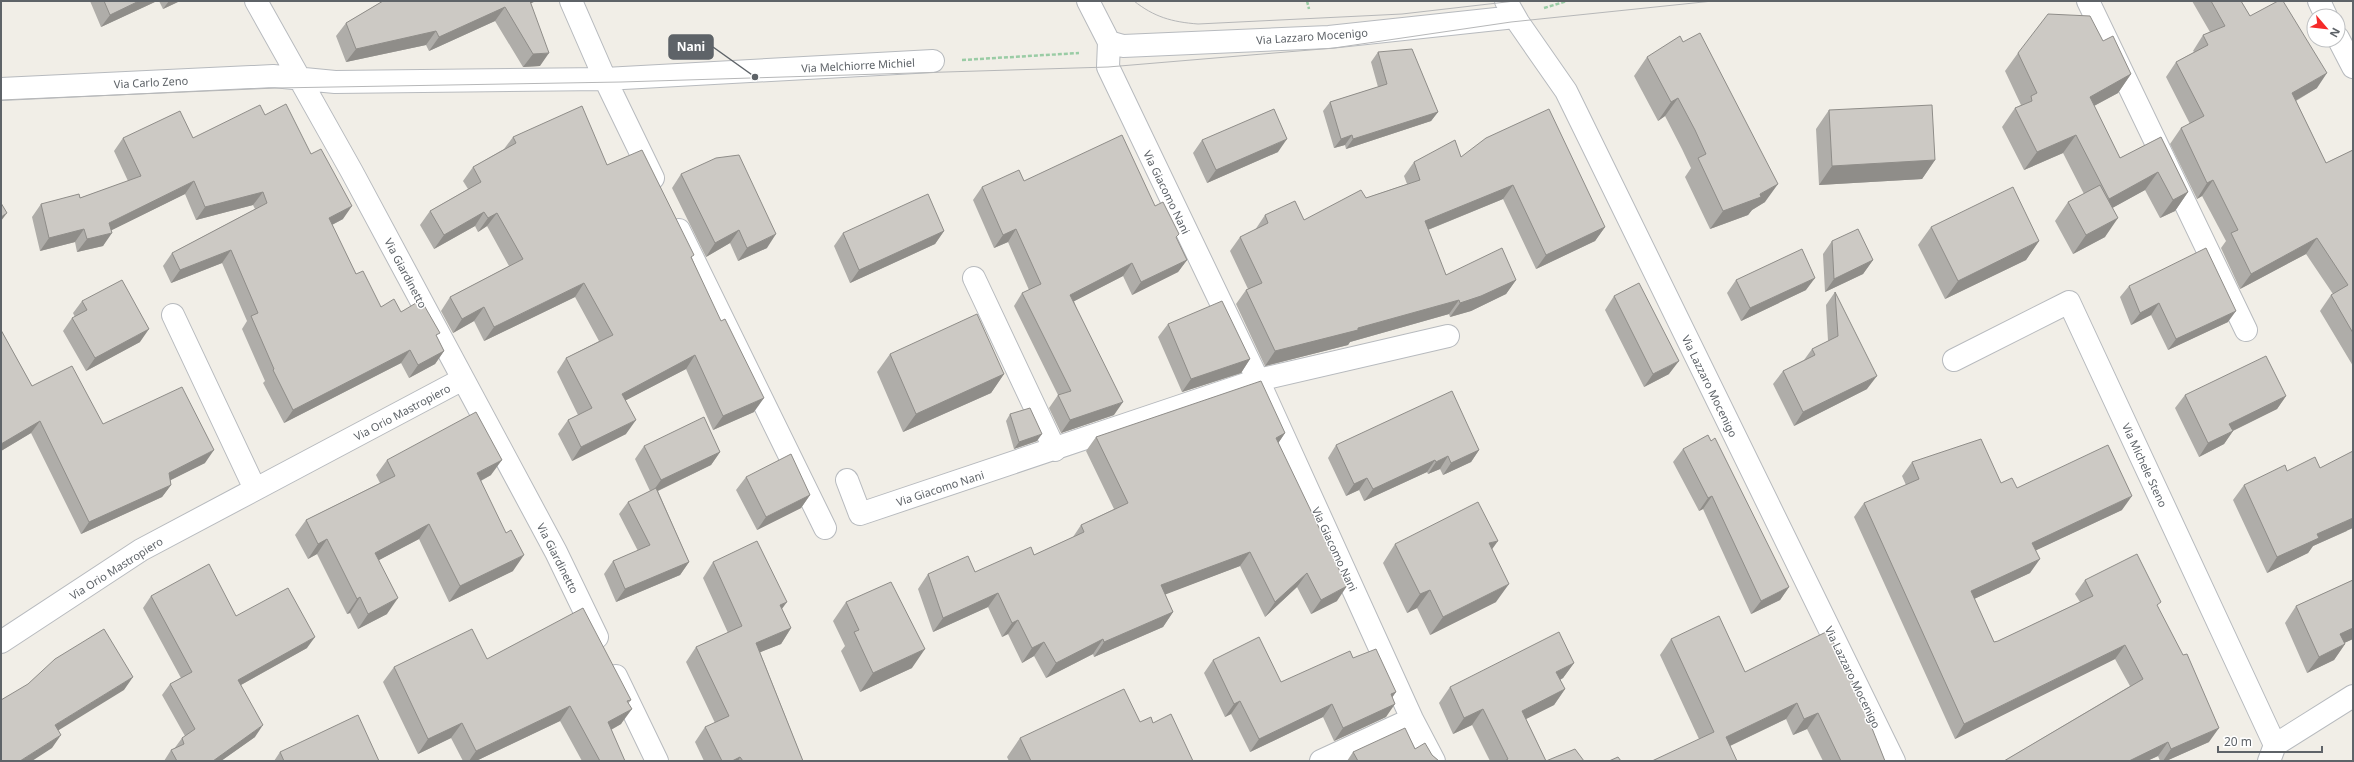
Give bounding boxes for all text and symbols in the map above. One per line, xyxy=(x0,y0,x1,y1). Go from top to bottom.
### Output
north arrow xyxy=(2306,8,2346,48)
street label: Via Lazzaro Mocenigo xyxy=(1256,25,1369,47)
text: N xyxy=(2327,25,2344,40)
callout: Nani xyxy=(669,35,713,59)
text: Nani xyxy=(677,38,705,55)
street label: Via Melchiorre Michiel xyxy=(801,55,915,75)
street label: Via Carlo Zeno xyxy=(113,73,189,91)
street label: Via Giacomo Nani xyxy=(1140,148,1194,236)
street label: Via Giardinetto xyxy=(381,235,431,311)
street label: Via Lazzaro Mocenigo xyxy=(1679,332,1741,440)
street label: Via Orio Mastropiero xyxy=(351,380,453,444)
street label: Via Michele Steno xyxy=(2119,421,2171,510)
street label: Via Giacomo Nani xyxy=(894,467,986,509)
street label: Via Giacomo Nani xyxy=(1309,504,1361,594)
street label: Via Giardinetto xyxy=(534,520,582,596)
street label: Via Orio Mastropiero xyxy=(67,533,166,603)
street label: Via Lazzaro Mocenigo xyxy=(1822,623,1884,731)
scale bar xyxy=(2218,728,2322,754)
text: 20 m xyxy=(2224,733,2252,750)

